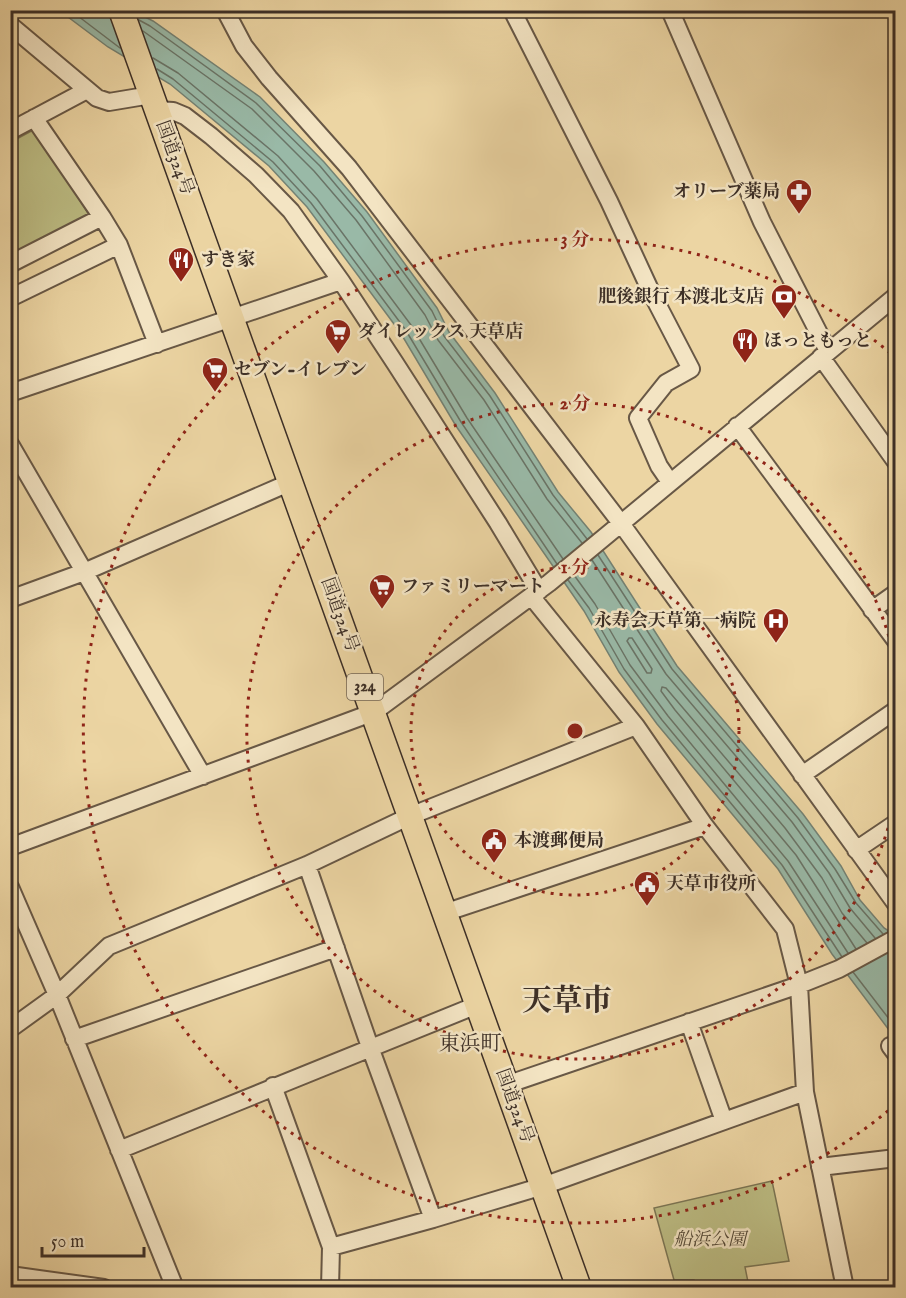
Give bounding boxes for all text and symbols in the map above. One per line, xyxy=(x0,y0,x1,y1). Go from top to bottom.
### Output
street label: 国道324号 xyxy=(150,117,198,199)
pharmacy icon: オリーブ薬局 xyxy=(784,177,814,215)
place label: オリーブ薬局 xyxy=(673,181,780,204)
text: 3 分 xyxy=(561,229,589,252)
restaurant icon: すき家 xyxy=(166,245,196,283)
place label: すき家 xyxy=(201,249,255,272)
bank icon: 肥後銀行 本渡北支店 xyxy=(769,282,799,320)
place label: 肥後銀行 本渡北支店 xyxy=(598,286,764,309)
supermarket icon: ダイレックス 天草店 xyxy=(323,317,353,355)
place label: ダイレックス 天草店 xyxy=(358,321,523,344)
restaurant icon: ほっともっと xyxy=(730,326,760,364)
place label: ほっともっと xyxy=(764,330,872,353)
supermarket icon: セブン-イレブン xyxy=(200,355,230,393)
place label: セブン-イレブン xyxy=(234,359,367,382)
text: 2 分 xyxy=(560,393,590,416)
text: 1 分 xyxy=(561,557,589,580)
supermarket icon: ファミリーマート xyxy=(367,572,397,610)
street label: 国道324号 xyxy=(315,574,363,656)
place label: ファミリーマート xyxy=(401,576,545,599)
hospital icon: 永寿会天草第一病院 xyxy=(761,606,791,644)
place label: 永寿会天草第一病院 xyxy=(594,610,756,633)
road number: 324 xyxy=(347,674,383,700)
centre of rings xyxy=(565,721,585,741)
public building icon: 本渡郵便局 xyxy=(479,826,509,864)
place label: 本渡郵便局 xyxy=(514,830,604,853)
public building icon: 天草市役所 xyxy=(632,869,662,907)
place label: 天草市役所 xyxy=(666,873,756,896)
district label: 天草市 xyxy=(522,983,612,1021)
district label: 東浜町 xyxy=(439,1031,502,1058)
street label: 国道324号 xyxy=(490,1065,538,1147)
scale bar xyxy=(42,1220,144,1258)
park label: 船浜公園 xyxy=(674,1229,749,1252)
text: 50 m xyxy=(51,1231,84,1254)

